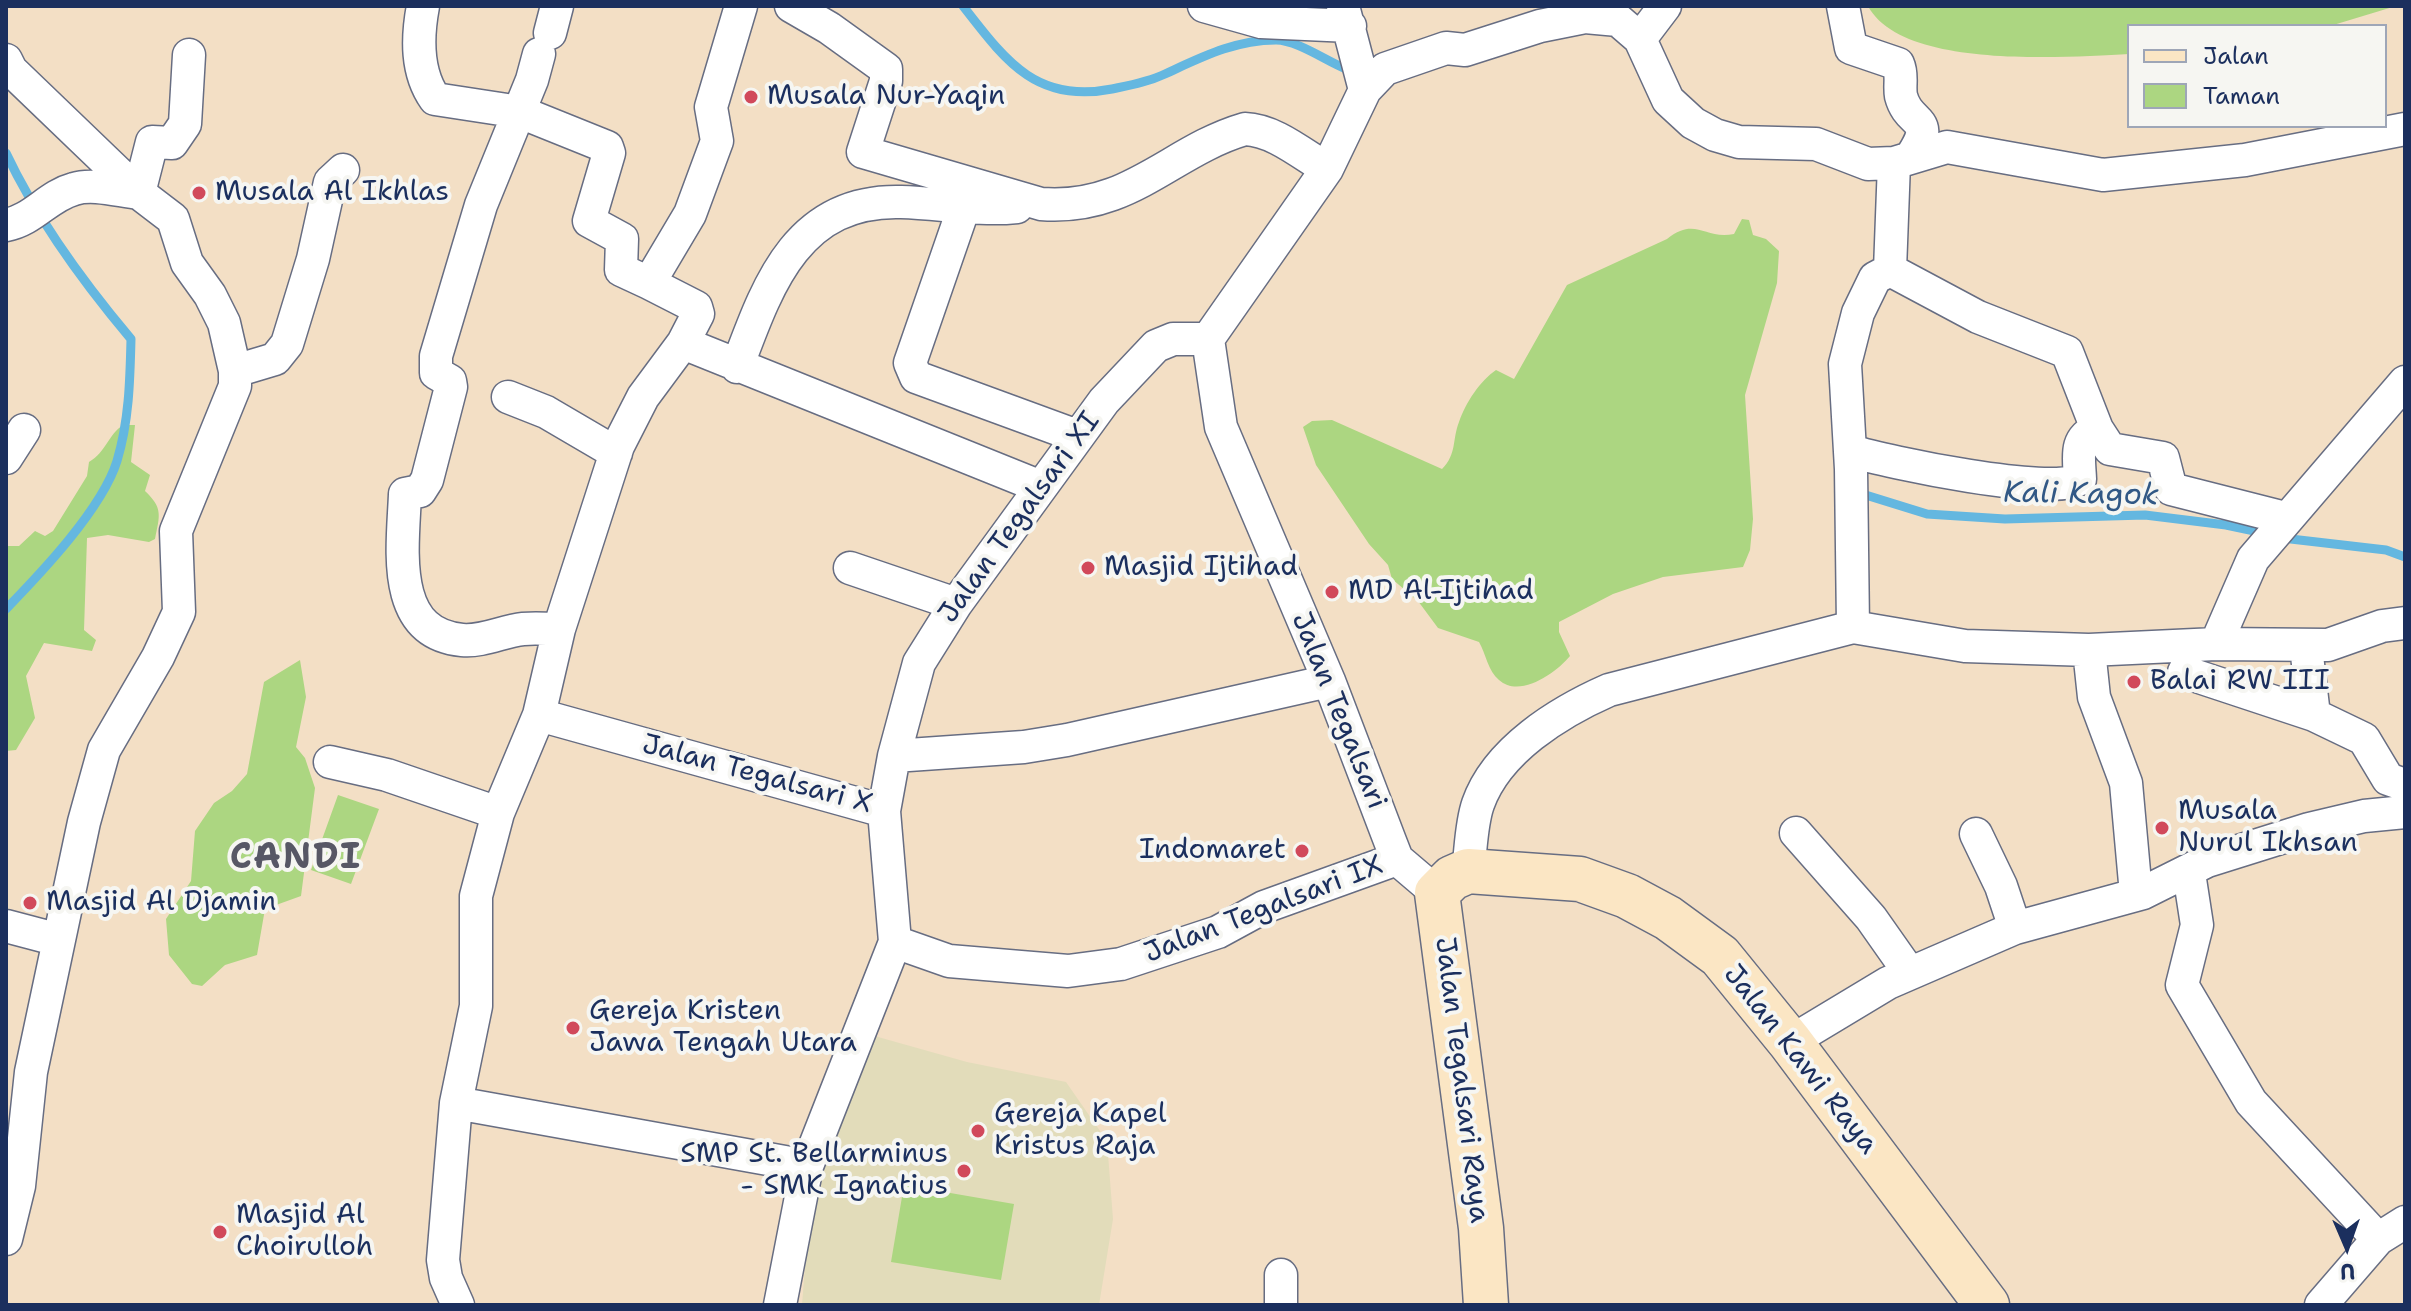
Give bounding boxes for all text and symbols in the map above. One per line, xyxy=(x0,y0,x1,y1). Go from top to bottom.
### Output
legend xyxy=(2127,24,2387,128)
text: Jalan xyxy=(2203,40,2269,72)
place label: Musala Nur-Yaqin xyxy=(767,80,1005,114)
text: Taman xyxy=(2203,80,2280,112)
marker: Musala Nur-Yaqin xyxy=(742,88,760,106)
place label: Musala Al Ikhlas xyxy=(215,176,449,210)
marker: Musala Al Ikhlas xyxy=(190,184,208,202)
street label: Jalan Tegalsari XI xyxy=(932,406,1108,630)
water label: Kali Kagok xyxy=(2003,476,2159,514)
place label: Masjid Ijtihad xyxy=(1104,551,1298,585)
marker: Masjid Ijtihad xyxy=(1079,559,1097,577)
place label: MD Al-Ijtihad xyxy=(1348,575,1534,609)
marker: MD Al-Ijtihad xyxy=(1323,583,1341,601)
street label: Jalan Tegalsari xyxy=(1283,608,1393,814)
place label: Balai RW III xyxy=(2150,665,2330,699)
marker: Balai RW III xyxy=(2125,673,2143,691)
street label: Jalan Tegalsari X xyxy=(638,728,876,822)
place label: Musala Nurul Ikhsan xyxy=(2178,795,2358,861)
marker: Musala Nurul Ikhsan xyxy=(2153,819,2171,837)
place label: Indomaret xyxy=(1139,834,1286,868)
district label: CANDI xyxy=(230,837,362,881)
marker: Indomaret xyxy=(1293,842,1311,860)
street label: Jalan Tegalsari IX xyxy=(1140,849,1388,971)
place label: Masjid Al Djamin xyxy=(46,886,276,920)
marker: Masjid Al Djamin xyxy=(21,894,39,912)
street label: Jalan Tegalsari Raya xyxy=(1427,935,1495,1225)
street label: Jalan Kawi Raya xyxy=(1716,959,1884,1161)
place label: Gereja Kristen Jawa Tengah Utara xyxy=(589,995,857,1061)
marker: Gereja Kristen Jawa Tengah Utara xyxy=(564,1019,582,1037)
place label: Gereja Kapel Kristus Raja xyxy=(994,1098,1166,1164)
marker: Gereja Kapel Kristus Raja xyxy=(969,1122,987,1140)
place label: SMP St. Bellarminus - SMK Ignatius xyxy=(680,1138,948,1204)
marker: SMP St. Bellarminus - SMK Ignatius xyxy=(955,1162,973,1180)
place label: Masjid Al Choirulloh xyxy=(236,1199,373,1265)
north arrow xyxy=(2307,1207,2387,1287)
marker: Masjid Al Choirulloh xyxy=(211,1223,229,1241)
text: U xyxy=(2340,1257,2356,1286)

